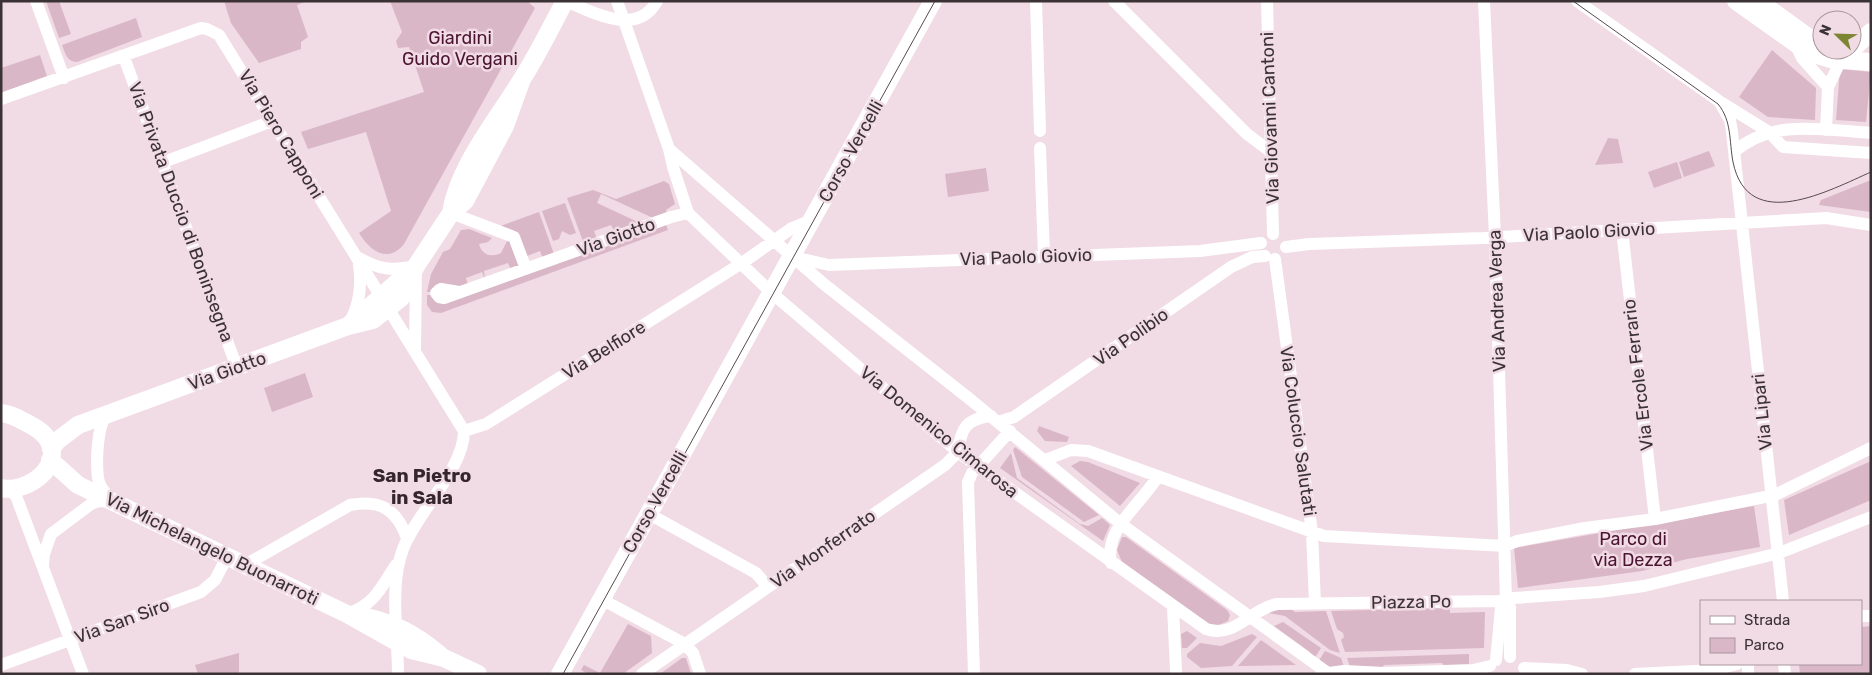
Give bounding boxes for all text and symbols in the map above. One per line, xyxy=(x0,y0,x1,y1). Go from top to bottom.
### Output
north arrow xyxy=(1812,10,1862,60)
text: N xyxy=(1816,22,1835,38)
park label: Giardini Guido Vergani xyxy=(402,27,518,70)
street label: Via Giovanni Cantoni xyxy=(1256,31,1284,205)
street label: Via Piero Capponi xyxy=(234,65,328,203)
street label: Via Privata Duccio di Boninsegna xyxy=(124,79,238,345)
street label: Corso Vercelli xyxy=(814,96,888,206)
street label: Via Giotto xyxy=(574,213,658,261)
street label: Via Paolo Giovio xyxy=(1522,218,1656,246)
street label: Via Andrea Verga xyxy=(1484,229,1510,373)
street label: Via Paolo Giovio xyxy=(959,244,1093,270)
street label: Via Ercole Ferrario xyxy=(1618,298,1658,452)
street label: Via Polibio xyxy=(1089,303,1173,371)
street label: Via Belfiore xyxy=(558,316,650,384)
street label: Via Coluccio Salutati xyxy=(1275,345,1321,517)
street label: Via Giotto xyxy=(185,347,269,395)
street label: Via Domenico Cimarosa xyxy=(855,361,1023,503)
street label: Via Lipari xyxy=(1747,373,1777,451)
street label: Corso Vercelli xyxy=(618,447,692,557)
district label: San Pietro in Sala xyxy=(373,464,471,509)
street label: Via Michelangelo Buonarroti xyxy=(102,488,322,610)
street label: Via Monferrato xyxy=(766,505,880,593)
park label: Parco di via Dezza xyxy=(1593,528,1673,571)
street label: Piazza Po xyxy=(1371,590,1451,614)
street label: Via San Siro xyxy=(72,594,172,648)
legend xyxy=(1700,600,1862,665)
text: Strada xyxy=(1744,611,1790,629)
text: Parco xyxy=(1744,636,1784,654)

